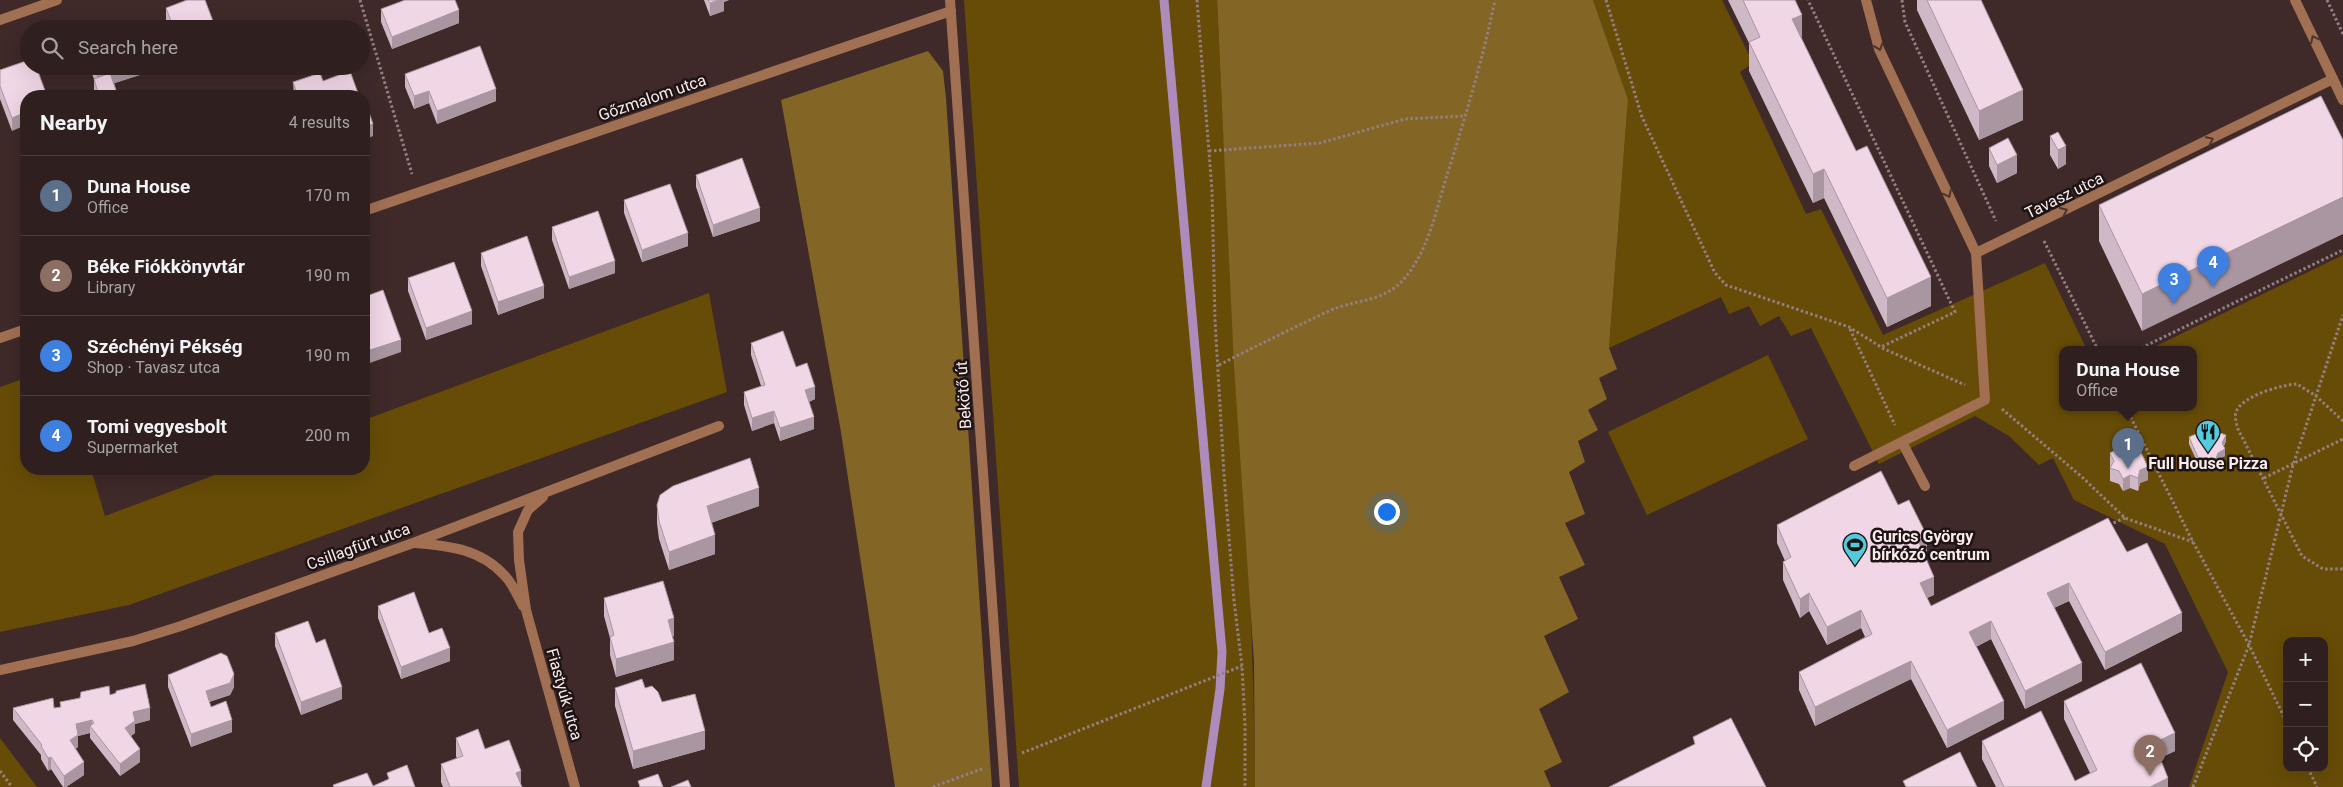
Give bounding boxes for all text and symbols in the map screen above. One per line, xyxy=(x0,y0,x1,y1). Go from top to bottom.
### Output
search box xyxy=(20,20,370,75)
icon: search xyxy=(38,34,66,62)
one-way arrow xyxy=(2310,35,2320,44)
text: Search here xyxy=(78,36,178,59)
one-way arrow xyxy=(1873,42,1883,51)
street label: Gőzmalom utca xyxy=(596,70,709,125)
text: Nearby xyxy=(40,111,107,135)
text: 4 results xyxy=(289,113,350,132)
one-way arrow xyxy=(2205,136,2214,146)
street label: Tavasz utca xyxy=(2022,168,2107,223)
text: Duna House xyxy=(87,175,190,198)
text: 1 xyxy=(51,186,61,205)
text: 170 m xyxy=(305,186,350,205)
one-way arrow xyxy=(1942,189,1952,198)
text: Office xyxy=(87,198,129,217)
one-way arrow xyxy=(2059,207,2068,217)
pin: 4 xyxy=(2197,246,2229,287)
text: Béke Fiókkönyvtár xyxy=(87,255,245,278)
pin: 3 xyxy=(2158,263,2190,304)
text: 2 xyxy=(51,266,61,285)
text: 190 m xyxy=(305,266,350,285)
text: Library xyxy=(87,278,135,297)
text: Széchényi Pékség xyxy=(87,335,243,358)
text: 3 xyxy=(51,346,61,365)
text: 190 m xyxy=(305,346,350,365)
popup xyxy=(2059,346,2197,411)
text: Shop · Tavasz utca xyxy=(87,358,220,377)
text: Duna House xyxy=(2076,358,2180,381)
street label: Bekötő út xyxy=(952,360,975,430)
text: Office xyxy=(2076,381,2118,400)
text: Tomi vegyesbolt xyxy=(87,415,227,438)
restaurant icon: Full House Pizza xyxy=(2195,419,2221,453)
text: 4 xyxy=(51,426,61,445)
text: 200 m xyxy=(305,426,350,445)
pin: 1 xyxy=(2112,428,2144,469)
text: Supermarket xyxy=(87,438,178,457)
place label: Full House Pizza xyxy=(2148,454,2268,473)
your location xyxy=(1374,499,1400,525)
street label: Csillagfürt utca xyxy=(304,519,412,574)
place label: Gurics György bírkózó centrum xyxy=(1872,527,1990,564)
sports icon: Gurics György bírkózó centrum xyxy=(1842,532,1868,566)
map controls xyxy=(2283,637,2328,772)
button: + xyxy=(2283,637,2328,682)
street label: Fiastyúk utca xyxy=(542,646,587,742)
button: − xyxy=(2283,682,2328,727)
button: locate xyxy=(2283,727,2328,772)
pin: 2 xyxy=(2134,735,2166,776)

